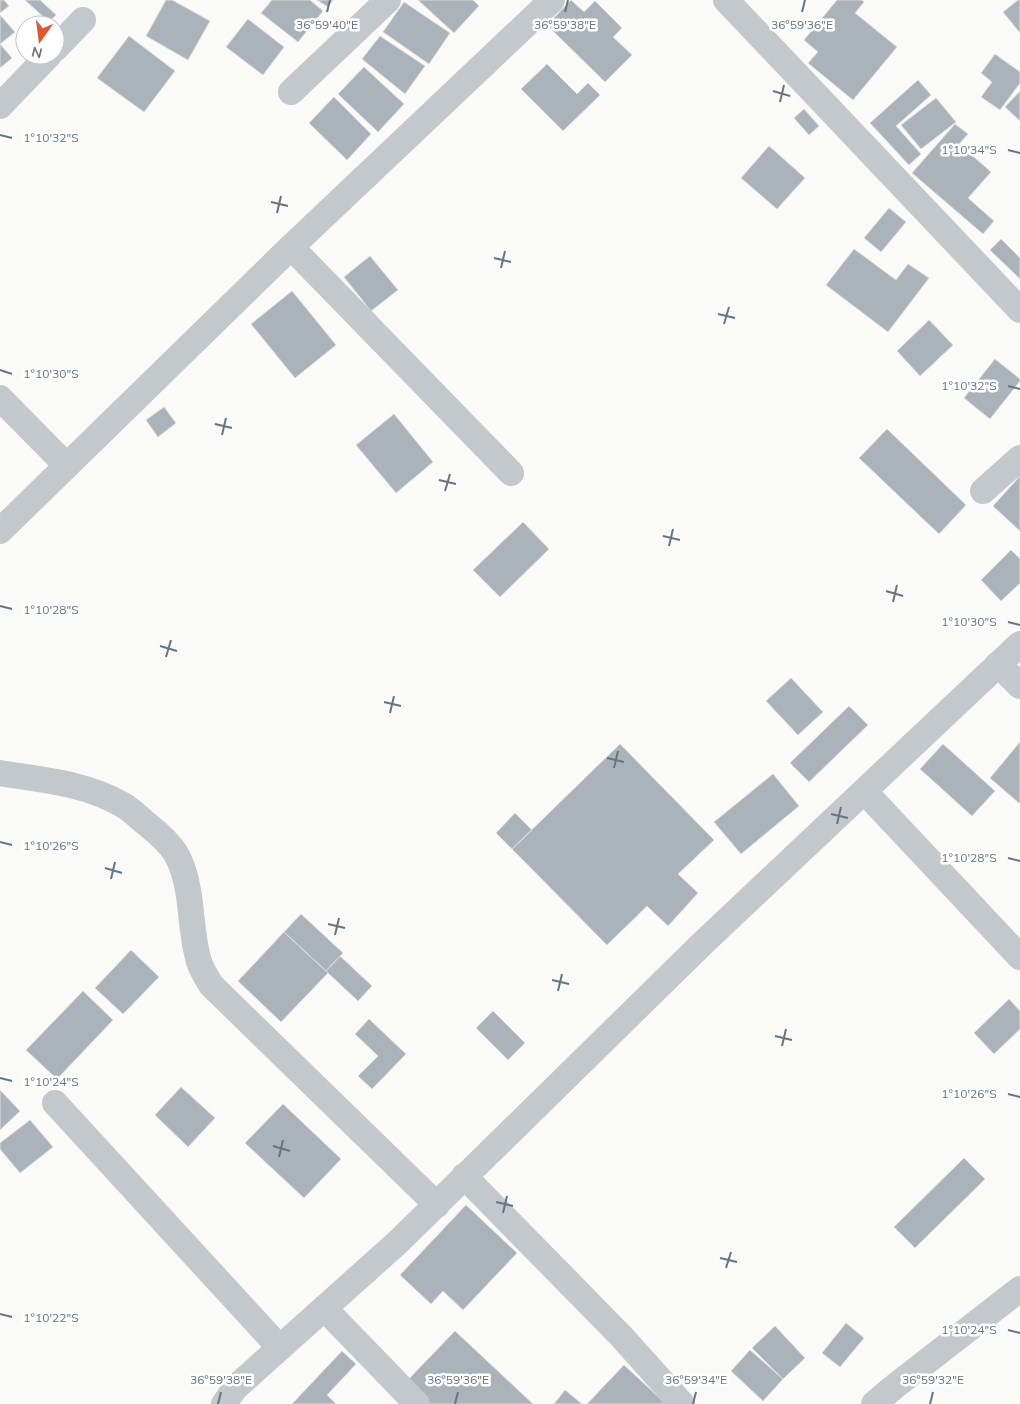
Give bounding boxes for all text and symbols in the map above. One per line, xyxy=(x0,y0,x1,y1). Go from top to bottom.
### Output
north arrow xyxy=(15,15,65,65)
text: 36°59'40"E xyxy=(296,17,358,32)
text: 36°59'38"E xyxy=(534,17,596,32)
text: 36°59'36"E xyxy=(771,17,833,32)
text: N xyxy=(30,43,44,63)
text: 1°10'32"S xyxy=(23,130,79,145)
text: 1°10'34"S xyxy=(941,142,997,157)
text: 1°10'30"S xyxy=(23,366,79,381)
text: 1°10'32"S xyxy=(941,378,997,393)
text: 1°10'28"S xyxy=(23,602,79,617)
text: 1°10'30"S xyxy=(941,614,997,629)
text: 1°10'26"S xyxy=(23,838,79,853)
text: 1°10'28"S xyxy=(941,850,997,865)
text: 1°10'24"S xyxy=(23,1074,79,1089)
text: 1°10'26"S xyxy=(941,1086,997,1101)
text: 1°10'22"S xyxy=(23,1310,79,1325)
text: 1°10'24"S xyxy=(941,1322,997,1337)
text: 36°59'38"E xyxy=(190,1372,252,1387)
text: 36°59'36"E xyxy=(427,1372,489,1387)
text: 36°59'34"E xyxy=(665,1372,727,1387)
text: 36°59'32"E xyxy=(902,1372,964,1387)

